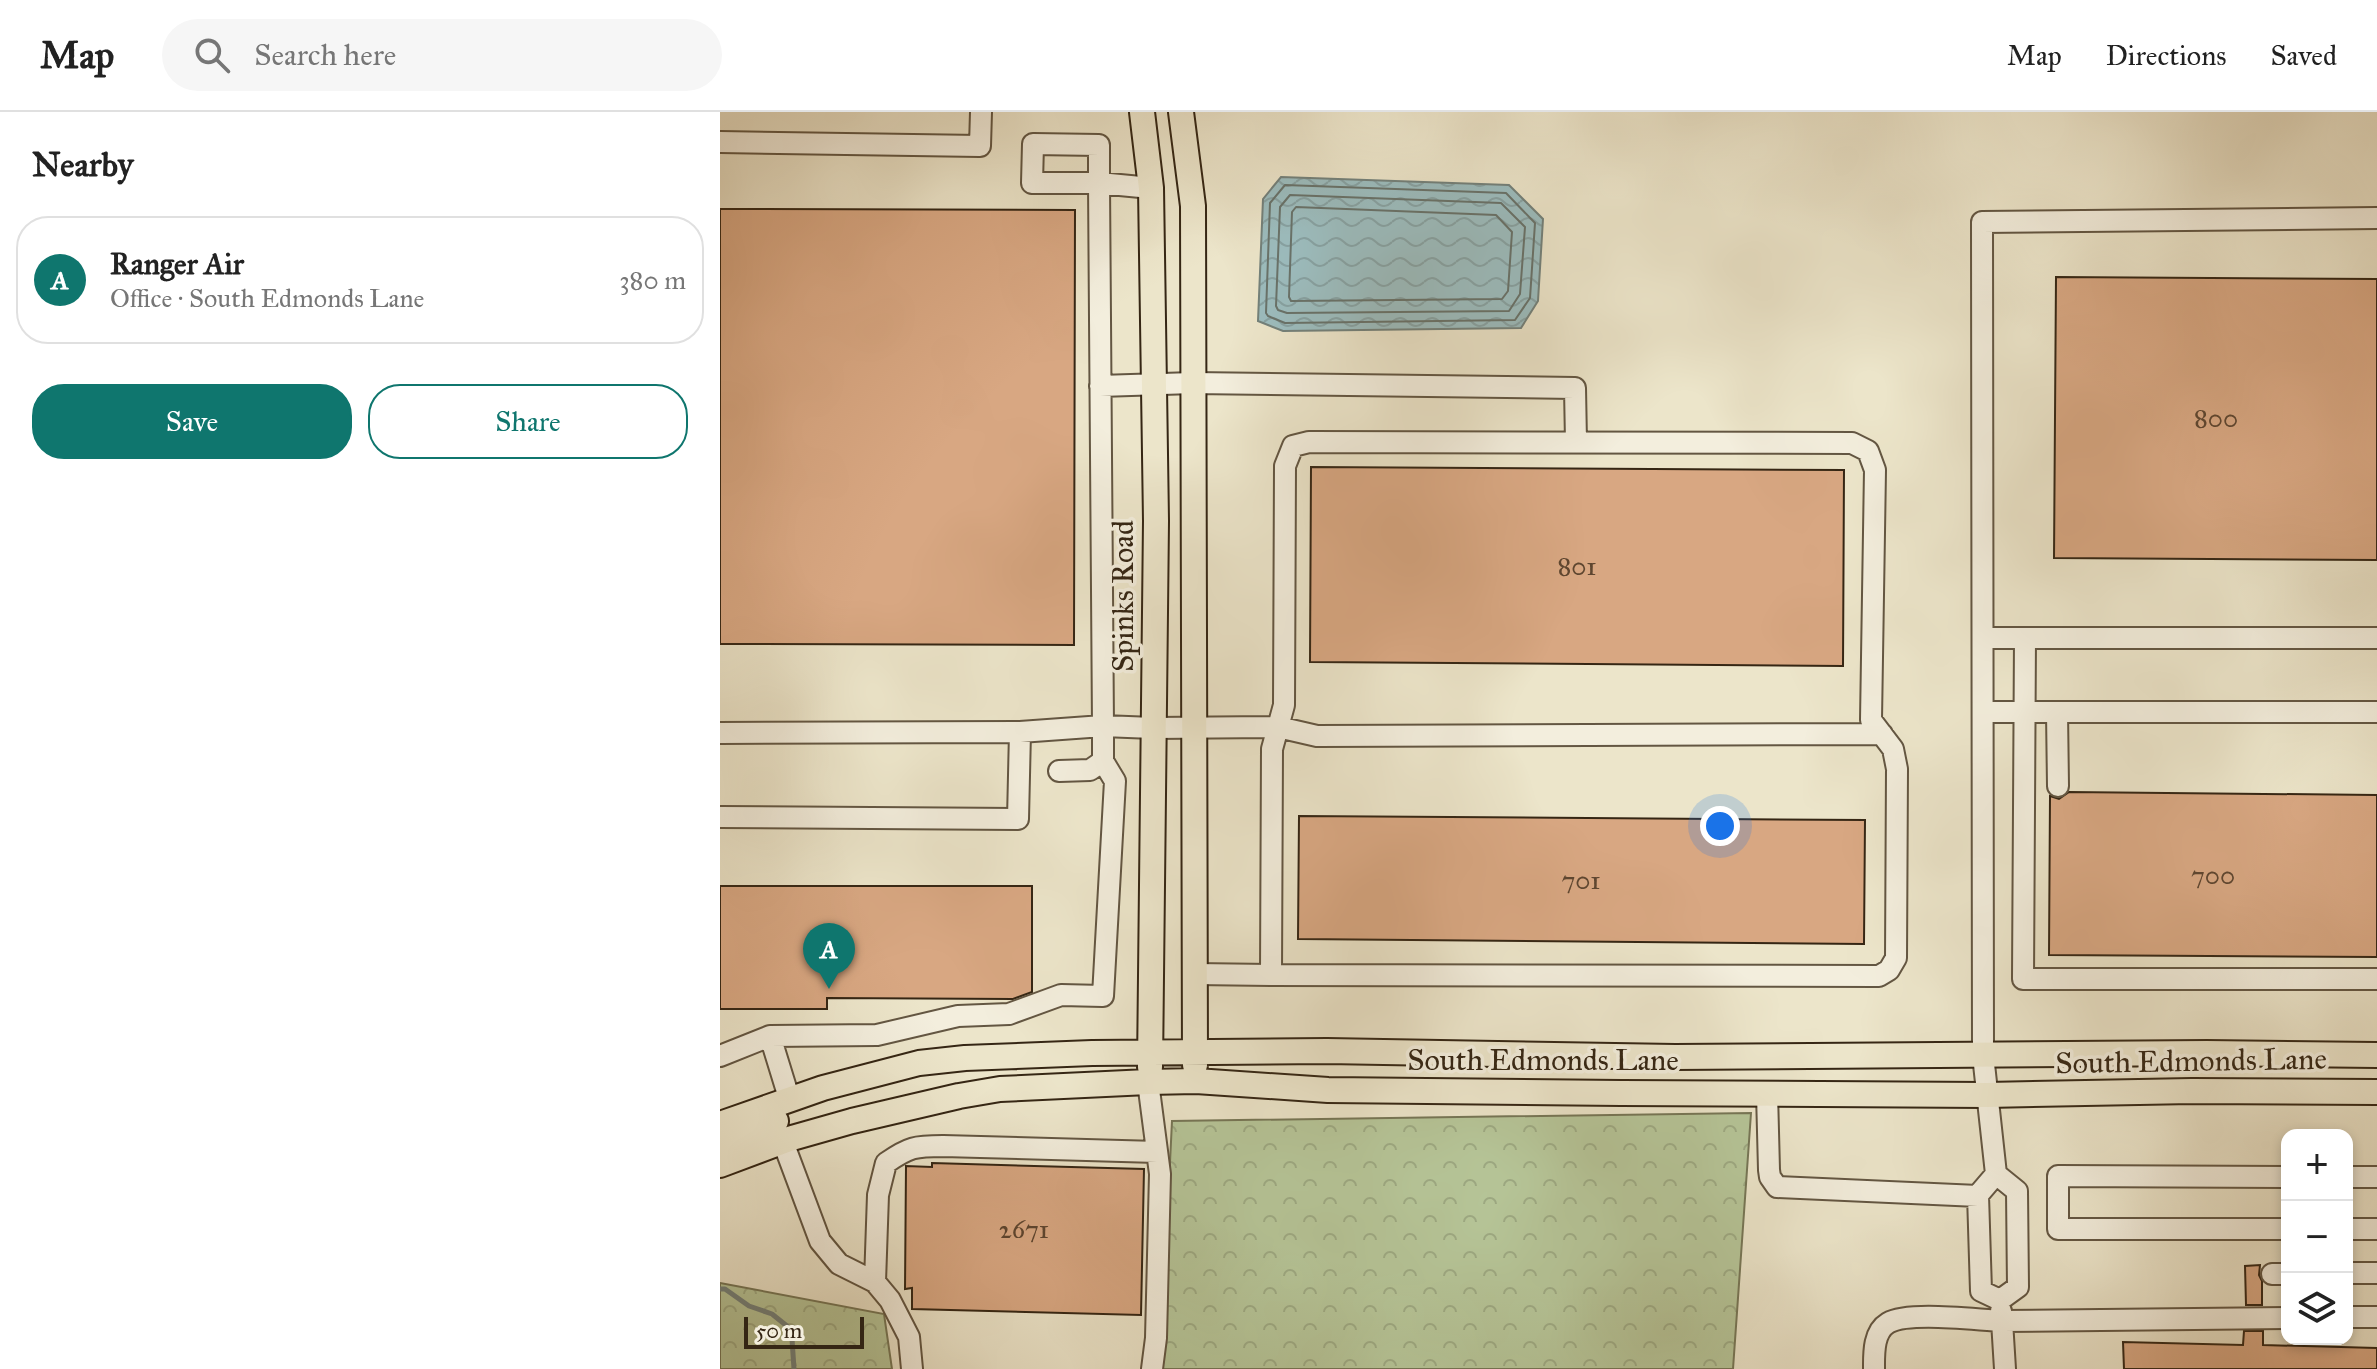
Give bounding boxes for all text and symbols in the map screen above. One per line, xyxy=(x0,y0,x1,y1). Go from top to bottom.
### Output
search box xyxy=(162,19,722,91)
text: Map xyxy=(40,32,114,78)
icon: search xyxy=(190,33,234,77)
text: Search here xyxy=(254,37,396,73)
text: Map xyxy=(2007,38,2062,73)
text: Directions xyxy=(2106,38,2227,73)
text: Saved xyxy=(2271,38,2337,73)
text: Nearby xyxy=(32,144,134,185)
text: Ranger Air xyxy=(110,246,244,282)
text: A xyxy=(51,264,69,296)
text: 380 m xyxy=(619,264,686,296)
text: Office · South Edmonds Lane xyxy=(110,282,424,314)
button: Save xyxy=(32,384,352,459)
button: Share xyxy=(368,384,688,459)
house number: 800 xyxy=(2194,402,2238,434)
street label: Spinks Road xyxy=(1105,520,1141,672)
house number: 801 xyxy=(1558,550,1597,582)
your location xyxy=(1700,806,1740,846)
house number: 700 xyxy=(2191,859,2235,891)
house number: 701 xyxy=(1561,864,1601,896)
pin: A xyxy=(803,923,855,989)
street label: South Edmonds Lane xyxy=(2055,1041,2327,1081)
street label: South Edmonds Lane xyxy=(1407,1042,1679,1078)
map controls xyxy=(2281,1129,2353,1345)
button: + xyxy=(2281,1129,2353,1201)
button: − xyxy=(2281,1201,2353,1273)
house number: 2671 xyxy=(999,1213,1049,1245)
button: layers xyxy=(2281,1273,2353,1345)
scale bar xyxy=(744,1313,864,1349)
text: 50 m xyxy=(756,1317,802,1344)

